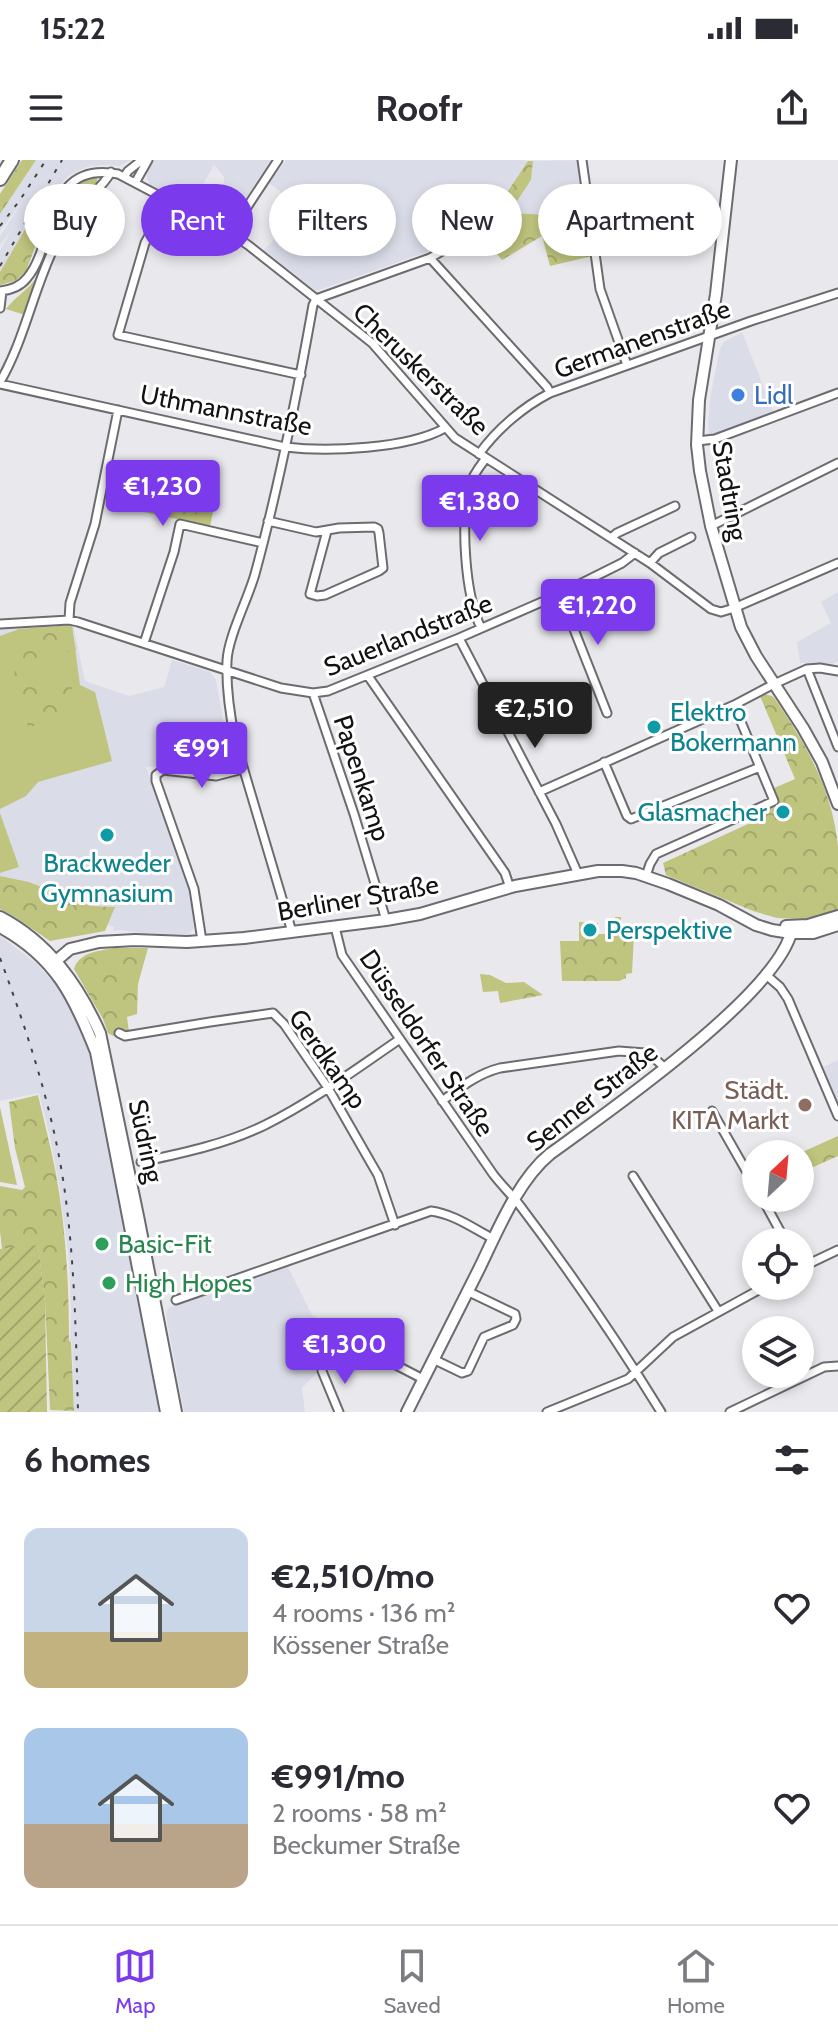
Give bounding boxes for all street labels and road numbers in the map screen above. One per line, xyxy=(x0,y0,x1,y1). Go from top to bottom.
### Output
street label: Germanenstraße xyxy=(550,292,734,386)
street label: Cheruskerstraße xyxy=(346,296,496,442)
street label: Uthmannstraße xyxy=(138,378,314,442)
street label: Stadtring xyxy=(706,439,755,544)
street label: Sauerlandstraße xyxy=(319,587,497,683)
street label: Papenkamp xyxy=(327,711,397,845)
street label: Berliner Straße xyxy=(275,868,441,928)
street label: Düsseldorfer Straße xyxy=(353,944,501,1142)
street label: Gerdkamp xyxy=(282,1003,374,1115)
street label: Senner Straße xyxy=(520,1036,664,1158)
street label: Südring xyxy=(122,1096,171,1187)

